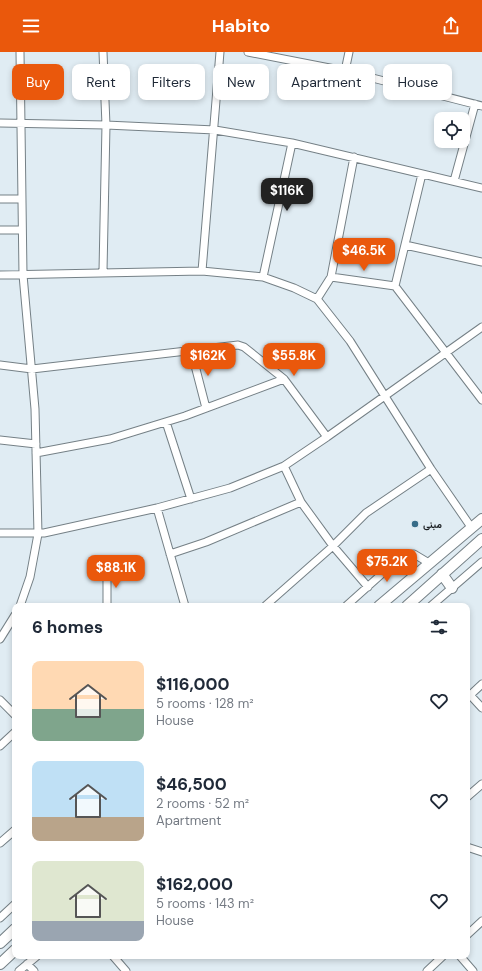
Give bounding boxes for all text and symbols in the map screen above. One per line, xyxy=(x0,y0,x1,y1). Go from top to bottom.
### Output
text: Habito xyxy=(212,14,270,38)
icon: menu xyxy=(20,15,42,37)
icon: share xyxy=(440,15,462,37)
chip: Buy xyxy=(12,64,64,100)
chip: Rent xyxy=(72,64,130,100)
chip: Filters xyxy=(138,64,205,100)
chip: New xyxy=(213,64,269,100)
chip: Apartment xyxy=(277,64,375,100)
chip: House xyxy=(383,64,452,100)
map controls xyxy=(434,112,470,148)
button: locate xyxy=(434,112,470,148)
pin: $116K xyxy=(259,178,315,212)
text: $116K xyxy=(270,182,304,199)
pin: $46.5K xyxy=(331,238,397,272)
text: $46.5K xyxy=(342,242,386,259)
pin: $162K xyxy=(180,343,236,377)
pin: $55.8K xyxy=(261,343,327,377)
text: $162K xyxy=(190,347,226,364)
text: $55.8K xyxy=(272,347,316,364)
place label: مبنى xyxy=(423,518,442,531)
marker: مبنى xyxy=(410,519,420,529)
pin: $75.2K xyxy=(354,549,420,583)
text: $75.2K xyxy=(366,553,408,570)
pin: $88.1K xyxy=(83,555,149,589)
text: $88.1K xyxy=(96,559,136,576)
text: 6 homes xyxy=(32,616,103,638)
icon: filters xyxy=(428,616,450,638)
text: $116,000 xyxy=(156,673,230,695)
icon: home xyxy=(64,677,112,725)
icon: heart xyxy=(428,690,450,712)
text: 5 rooms · 128 m² xyxy=(156,695,254,712)
text: House xyxy=(156,712,194,729)
text: $46,500 xyxy=(156,773,227,795)
icon: home xyxy=(64,777,112,825)
icon: heart xyxy=(428,790,450,812)
text: 2 rooms · 52 m² xyxy=(156,795,249,812)
text: Apartment xyxy=(156,812,221,829)
text: $162,000 xyxy=(156,873,233,895)
icon: home xyxy=(64,877,112,925)
icon: heart xyxy=(428,890,450,912)
text: 5 rooms · 143 m² xyxy=(156,895,254,912)
text: House xyxy=(156,912,194,929)

